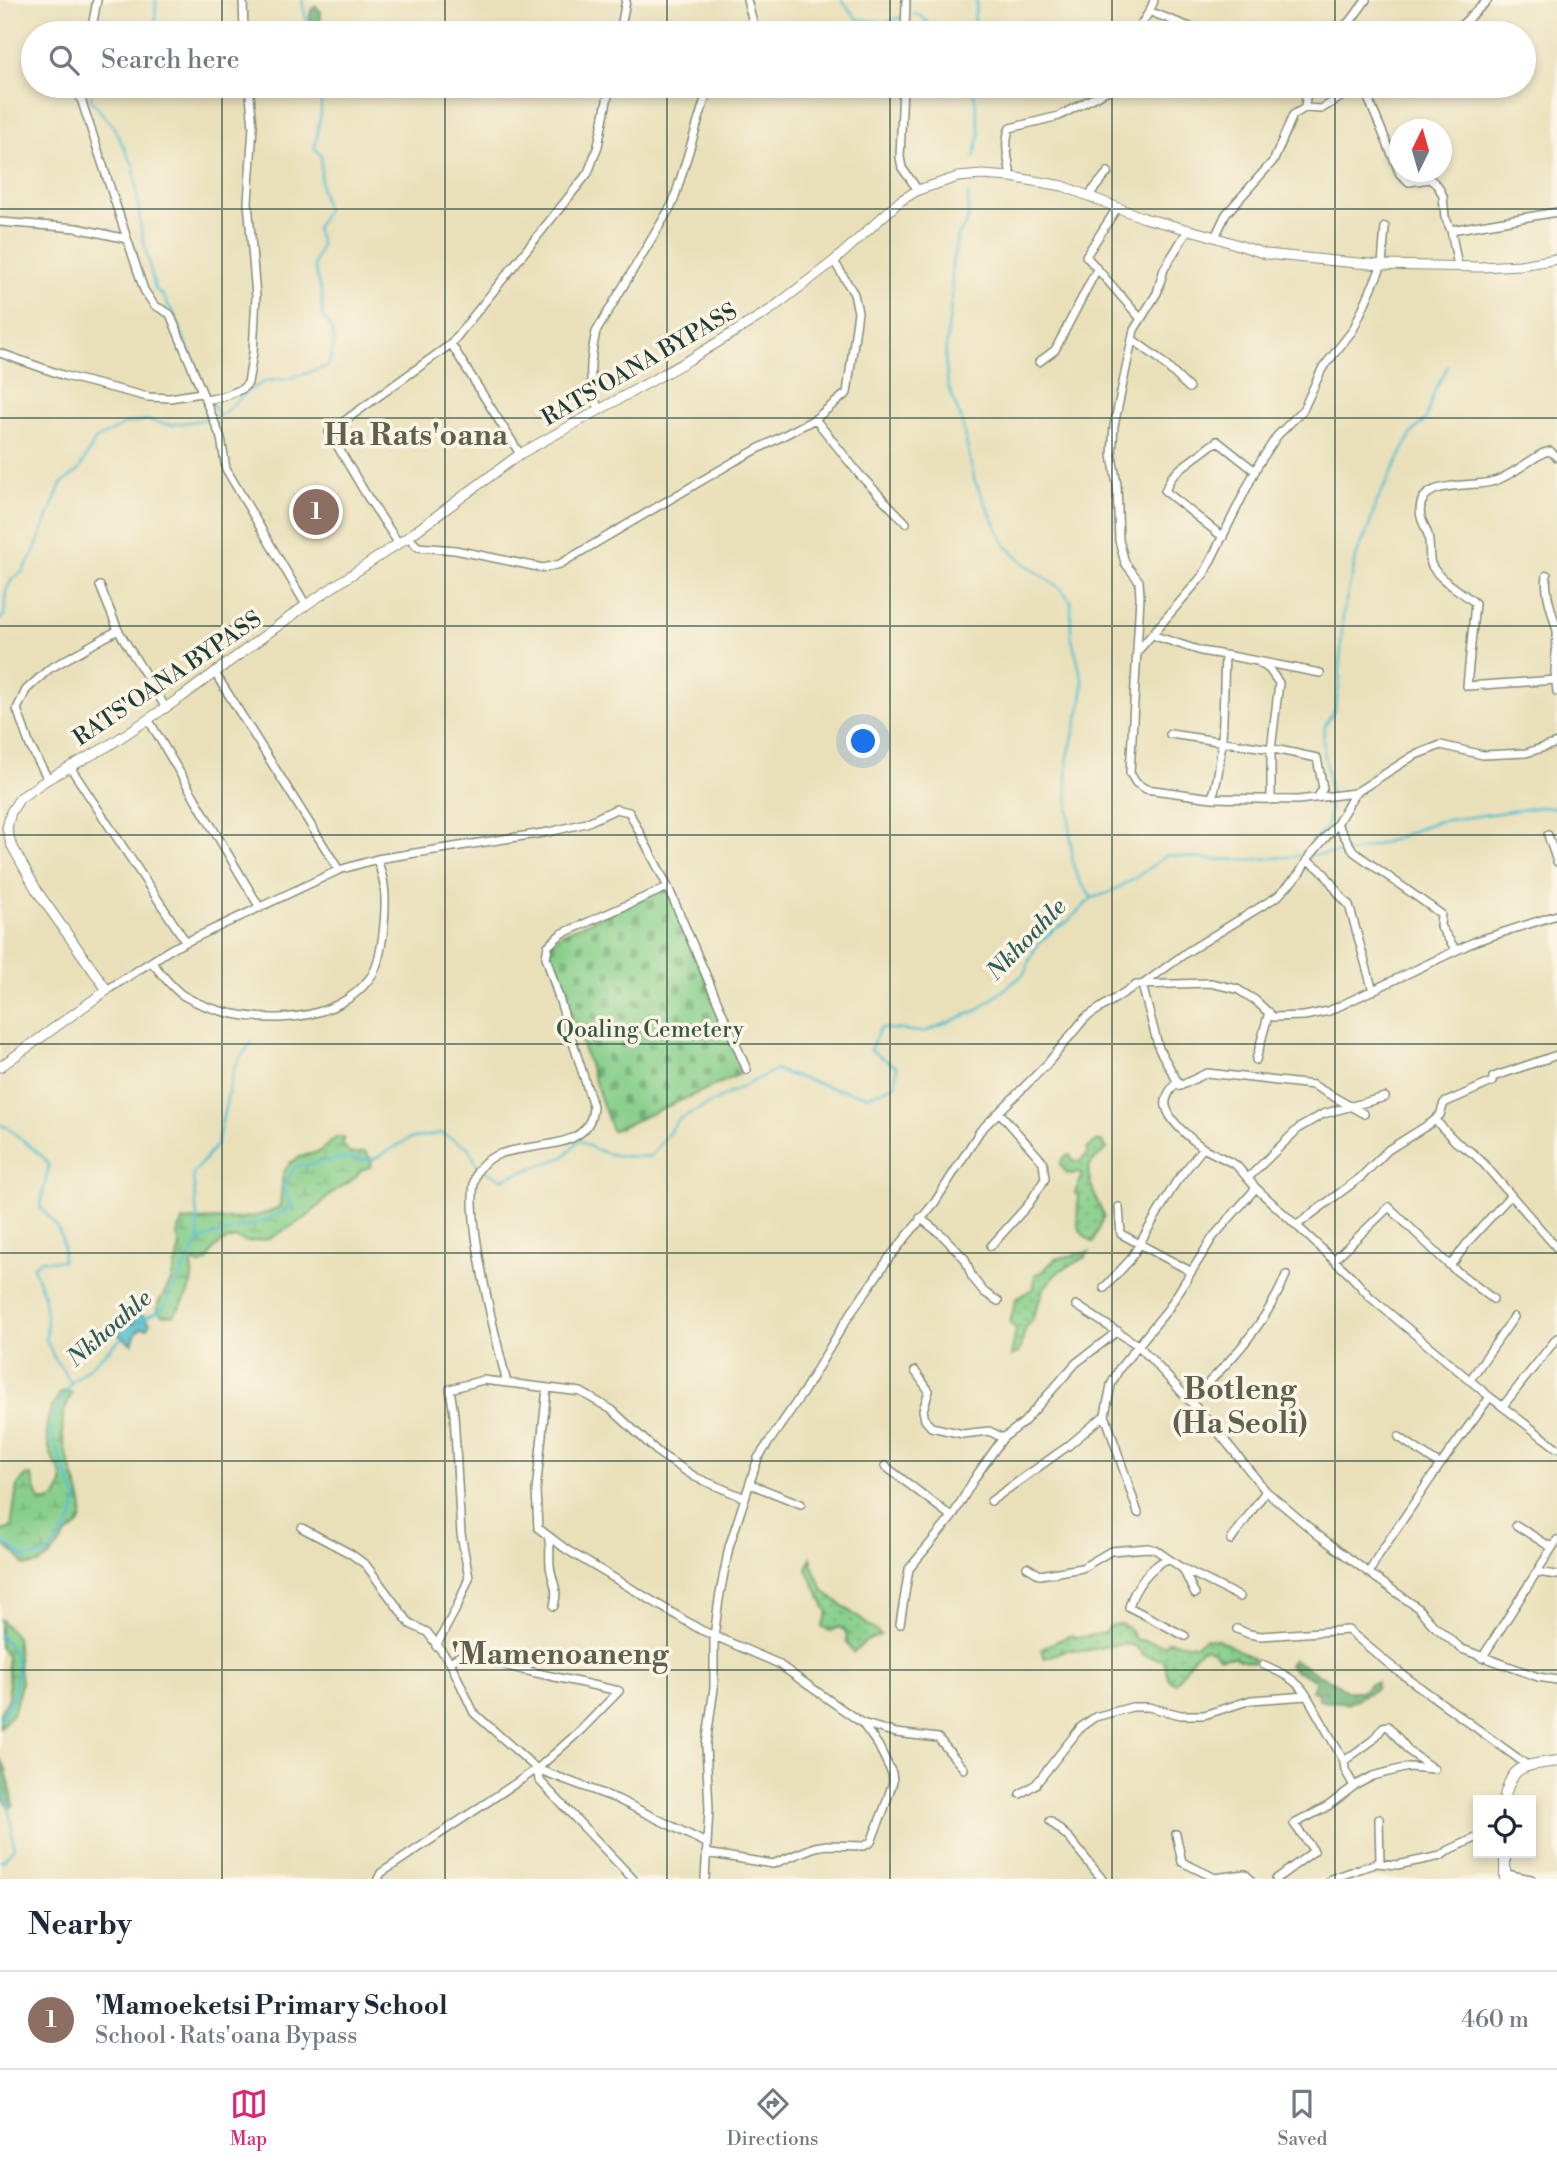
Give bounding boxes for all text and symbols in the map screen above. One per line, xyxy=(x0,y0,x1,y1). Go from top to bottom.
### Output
search box xyxy=(21,21,1536,98)
icon: search xyxy=(45,41,83,79)
text: Search here xyxy=(101,44,240,76)
north arrow xyxy=(1389,119,1452,182)
street label: RATS'OANA BYPASS xyxy=(537,297,742,432)
district label: Ha Rats'oana xyxy=(324,417,509,455)
pin: 1 xyxy=(293,486,339,538)
street label: RATS'OANA BYPASS xyxy=(68,605,267,752)
your location xyxy=(846,724,880,758)
water label: Nkhoahle xyxy=(980,892,1073,988)
park label: Qoaling Cemetery xyxy=(556,1016,745,1044)
water label: Nkhoahle xyxy=(60,1284,158,1374)
district label: Botleng (Ha Seoli) xyxy=(1173,1371,1307,1443)
district label: 'Mamenoaneng xyxy=(452,1636,670,1674)
map controls xyxy=(1473,1795,1536,1858)
button: locate xyxy=(1473,1795,1536,1858)
text: Nearby xyxy=(28,1906,132,1944)
text: 'Mamoeketsi Primary School xyxy=(95,1990,448,2022)
text: 1 xyxy=(45,2006,57,2034)
text: 460 m xyxy=(1461,2006,1529,2034)
text: School · Rats'oana Bypass xyxy=(95,2022,357,2050)
tab: Map xyxy=(230,2085,268,2151)
tab: Directions xyxy=(727,2085,818,2151)
tab: Saved xyxy=(1278,2085,1327,2151)

